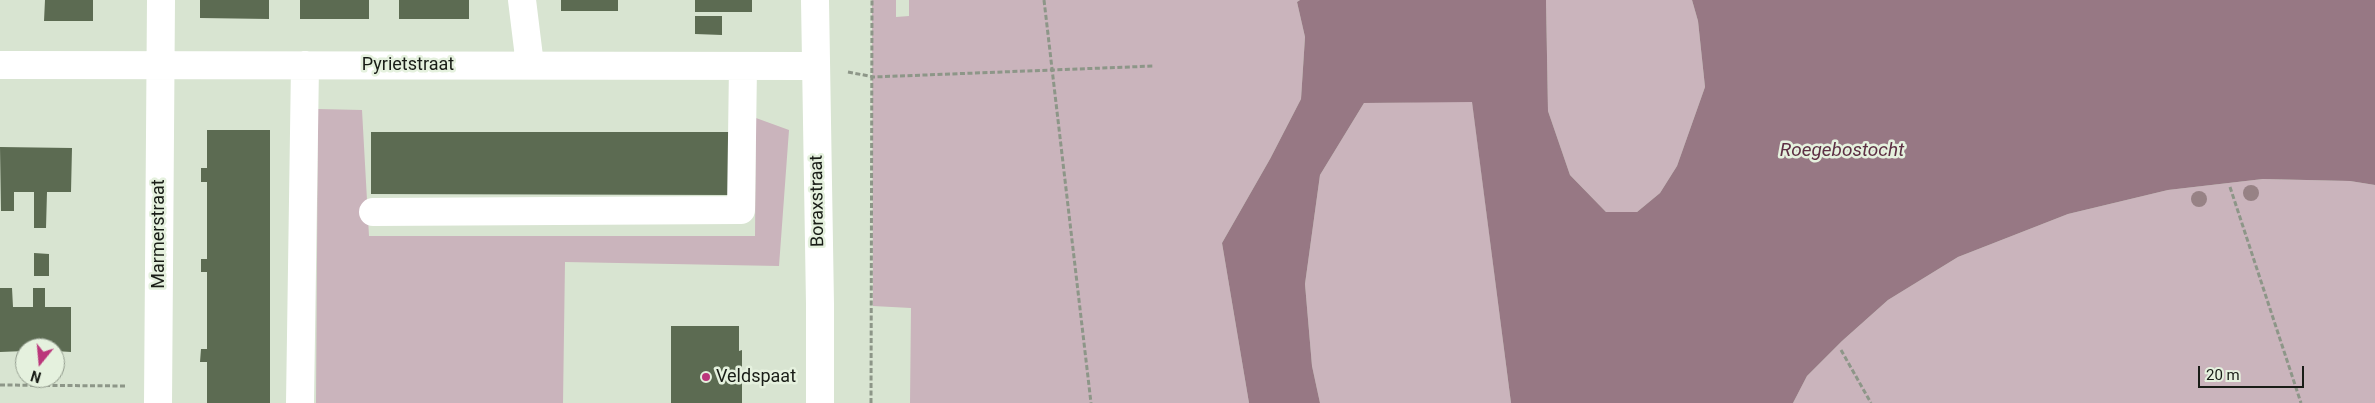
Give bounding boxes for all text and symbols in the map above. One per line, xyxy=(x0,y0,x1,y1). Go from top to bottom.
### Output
street label: Pyrietstraat xyxy=(362,54,454,76)
water label: Roegebostocht xyxy=(1780,140,1904,162)
street label: Boraxstraat xyxy=(806,155,830,247)
street label: Marmerstraat xyxy=(148,179,170,289)
north arrow xyxy=(15,338,65,388)
scale bar xyxy=(2200,356,2306,388)
place label: Veldspaat xyxy=(716,366,796,388)
text: 20 m xyxy=(2206,366,2240,384)
text: N xyxy=(29,367,43,385)
marker: Veldspaat xyxy=(700,371,712,383)

